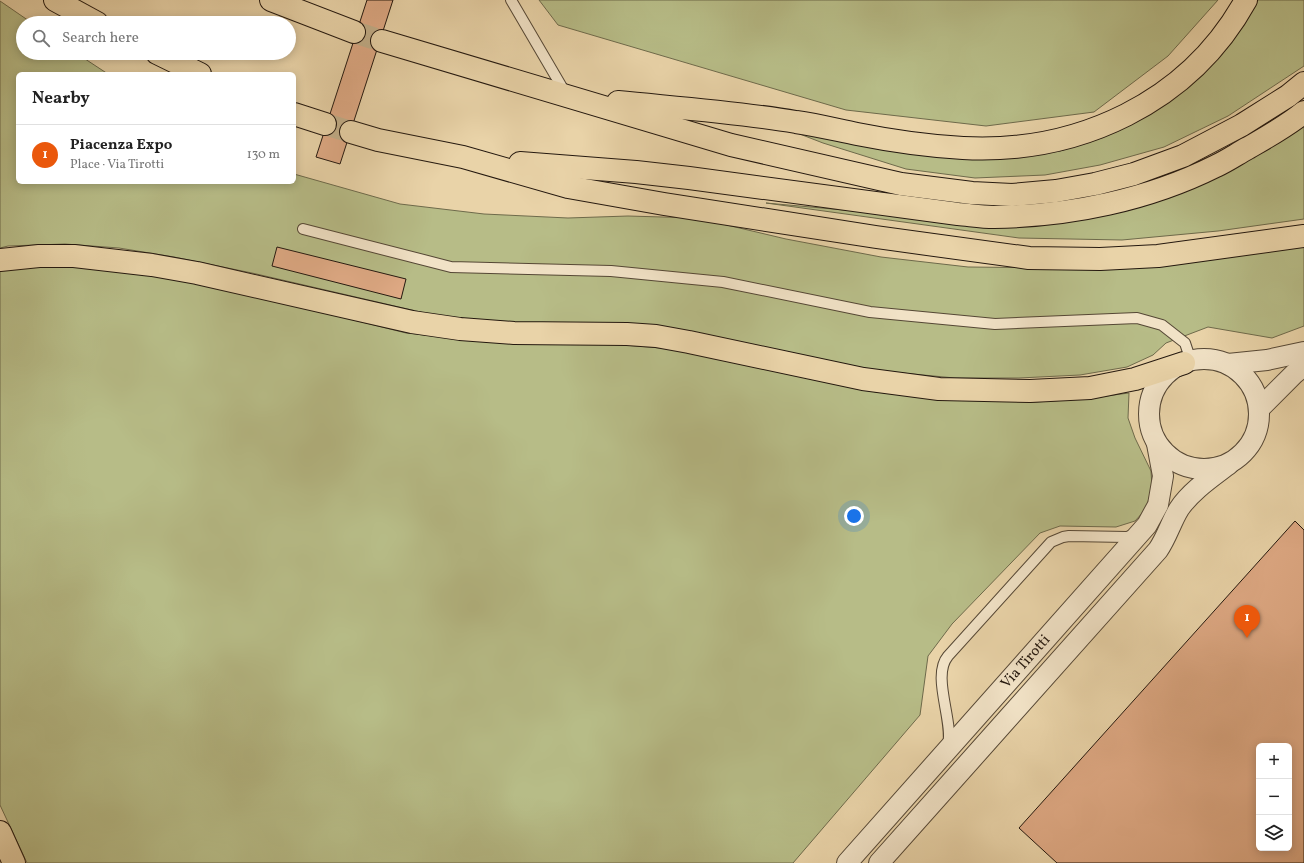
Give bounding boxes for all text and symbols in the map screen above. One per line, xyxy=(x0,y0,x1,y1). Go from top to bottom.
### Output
search box xyxy=(16,16,296,60)
icon: search xyxy=(30,27,52,49)
text: Search here xyxy=(62,28,139,49)
text: Nearby xyxy=(32,87,90,110)
text: Piacenza Expo xyxy=(70,135,172,156)
text: 1 xyxy=(42,146,48,164)
text: 130 m xyxy=(247,146,280,164)
text: Place · Via Tirotti xyxy=(70,156,164,174)
your location xyxy=(844,506,864,526)
pin: 1 xyxy=(1234,605,1260,638)
street label: Via Tirotti xyxy=(996,630,1055,693)
map controls xyxy=(1256,743,1292,851)
button: + xyxy=(1256,743,1292,779)
button: − xyxy=(1256,779,1292,815)
button: layers xyxy=(1256,815,1292,851)

